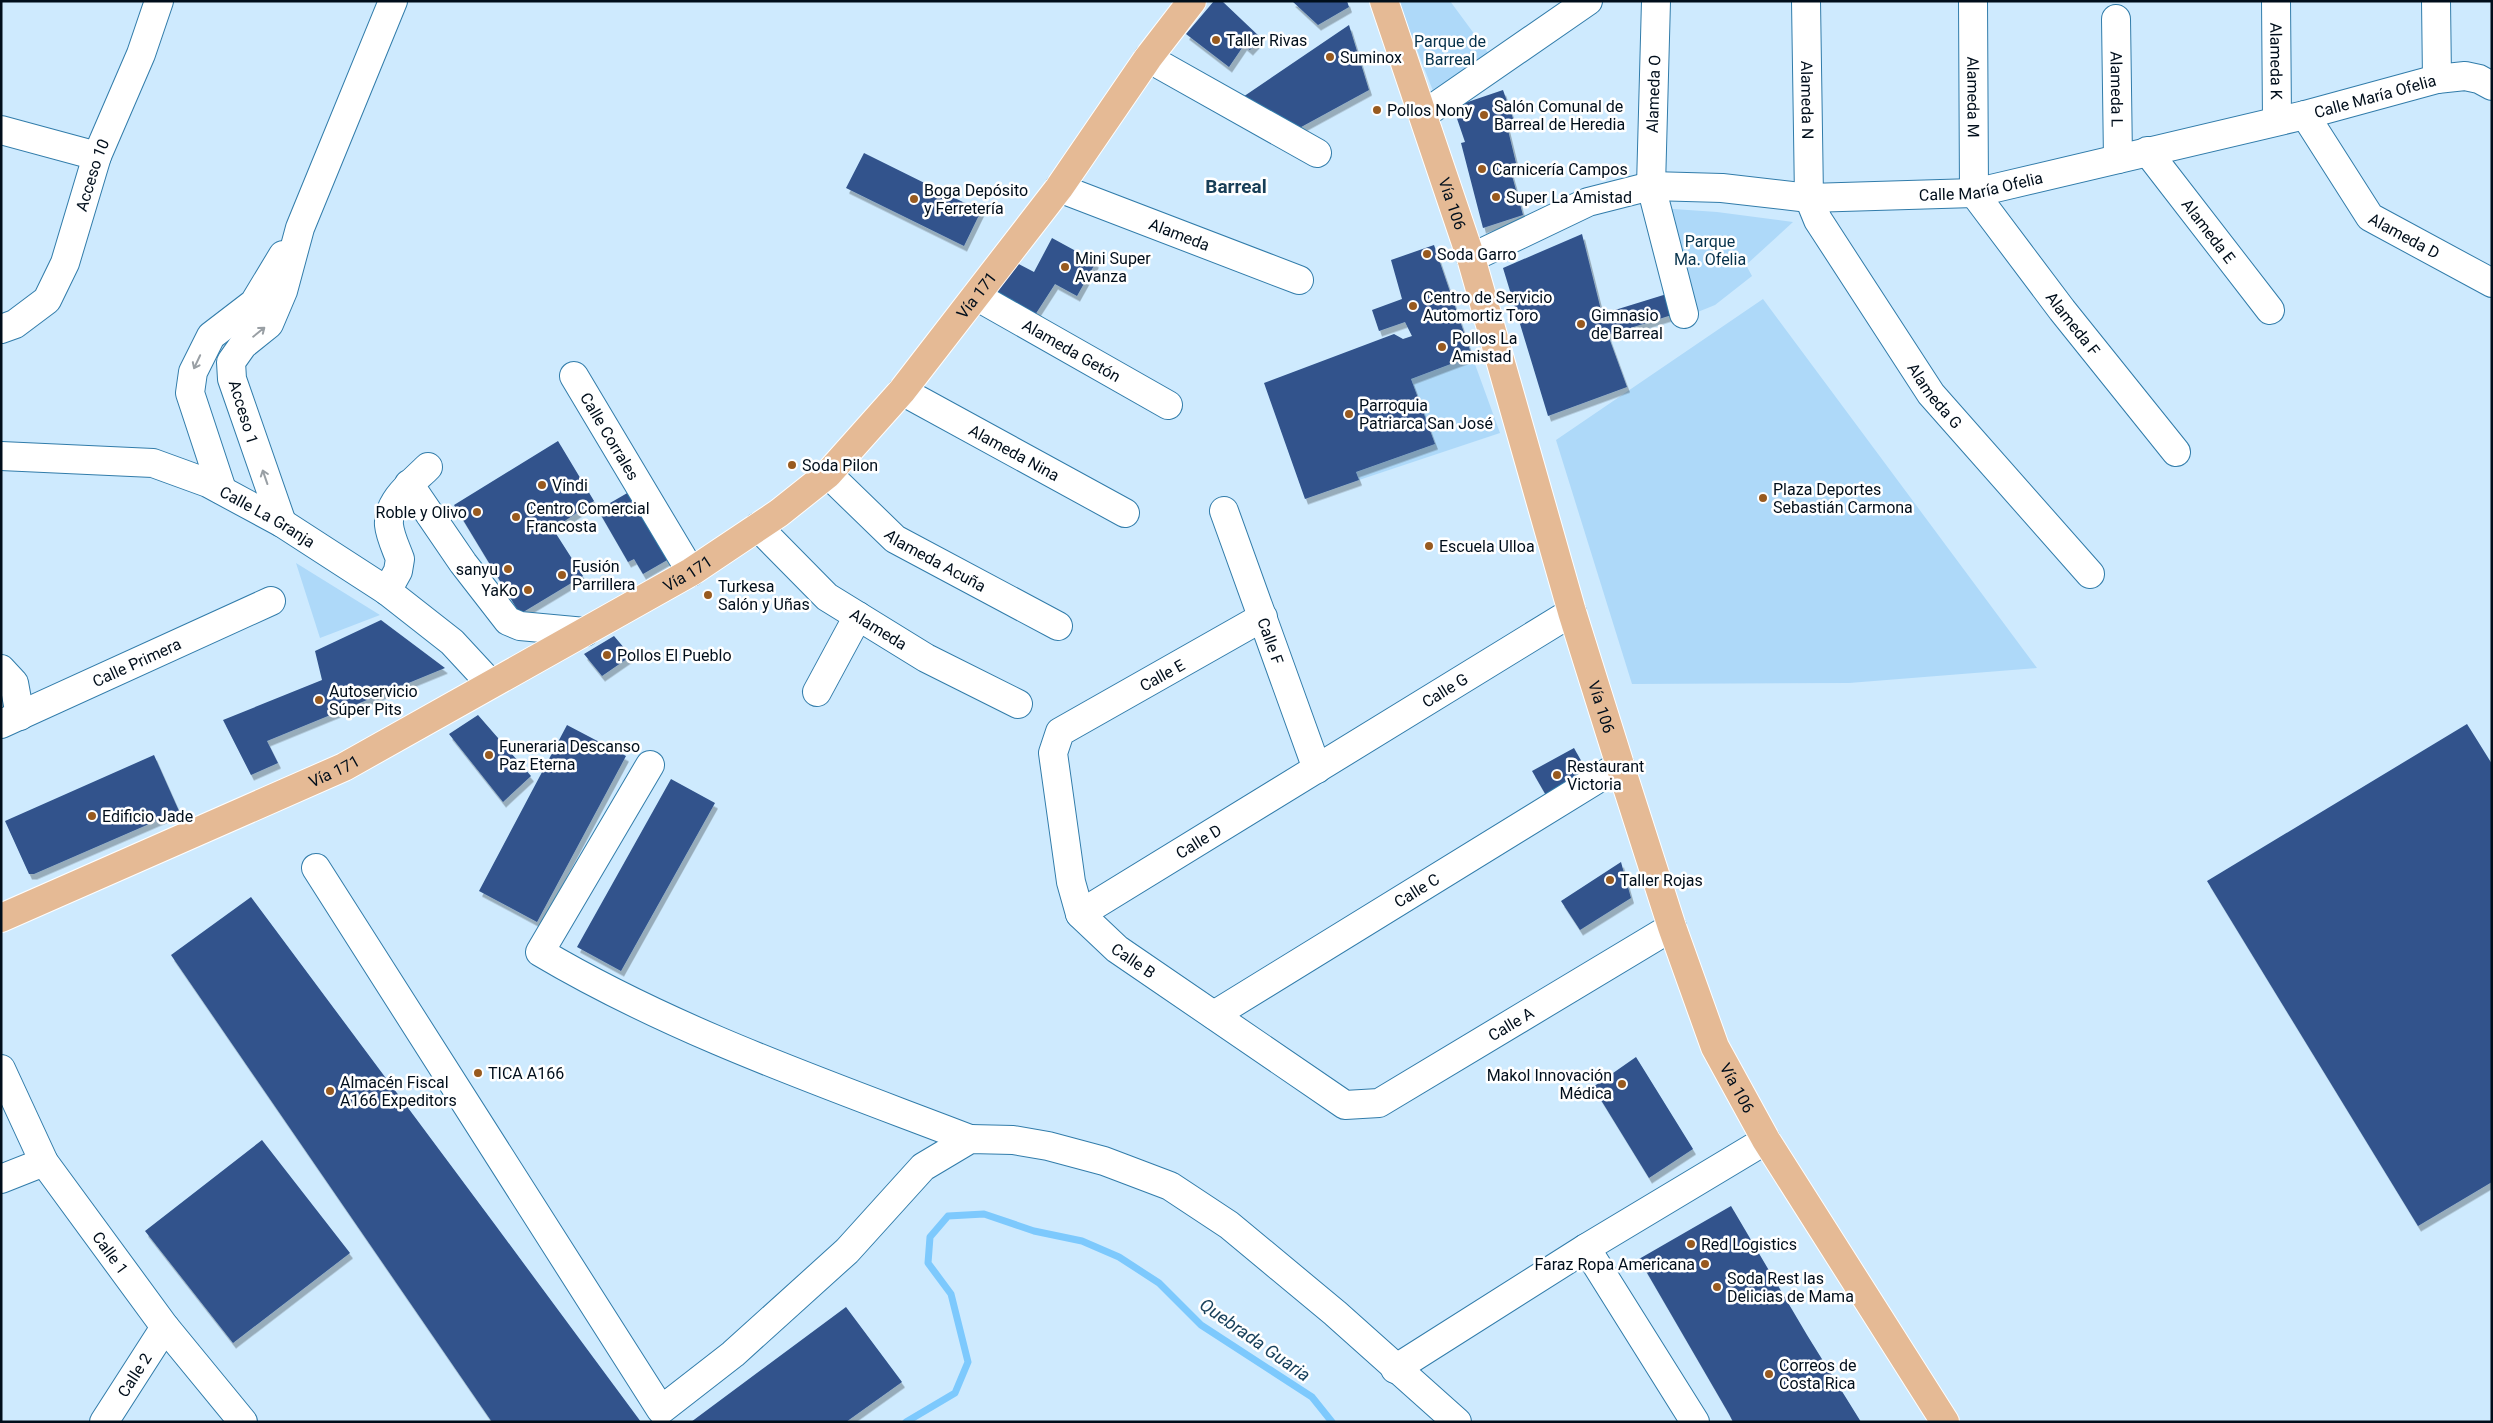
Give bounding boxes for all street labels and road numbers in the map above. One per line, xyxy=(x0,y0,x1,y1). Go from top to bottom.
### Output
street label: Alameda K xyxy=(2266,22,2286,101)
street label: Alameda L xyxy=(2106,51,2127,127)
street label: Alameda O xyxy=(1643,55,1664,133)
street label: Alameda M xyxy=(1963,56,1983,138)
street label: Alameda N xyxy=(1797,61,1817,139)
street label: Calle María Ofelia xyxy=(2312,71,2438,122)
street label: Acceso 10 xyxy=(72,136,113,214)
street label: Calle María Ofelia xyxy=(1919,168,2045,205)
street label: Vía 106 xyxy=(1435,175,1470,232)
street label: Alameda E xyxy=(2178,195,2239,267)
street label: Alameda D xyxy=(2365,209,2443,263)
street label: Alameda xyxy=(1146,214,1212,255)
street label: Vía 171 xyxy=(953,268,1001,322)
street label: Alameda F xyxy=(2042,288,2104,360)
street label: Alameda Getón xyxy=(1019,315,1124,386)
street label: Alameda G xyxy=(1903,359,1966,433)
street label: Acceso 1 xyxy=(225,378,262,446)
street label: Calle Corrales xyxy=(576,389,643,484)
street label: Alameda Nina xyxy=(966,421,1063,485)
street label: Calle La Granja xyxy=(216,482,318,552)
street label: Alameda Acuña xyxy=(880,525,989,596)
street label: Vía 171 xyxy=(660,552,716,596)
street label: Alameda xyxy=(847,605,910,654)
street label: Calle F xyxy=(1253,615,1287,667)
street label: Calle Primera xyxy=(90,634,184,691)
street label: Calle E xyxy=(1136,655,1188,695)
street label: Calle G xyxy=(1419,669,1471,712)
street label: Vía 106 xyxy=(1584,679,1618,736)
street label: Vía 171 xyxy=(306,751,363,791)
street label: Calle D xyxy=(1173,821,1225,863)
street label: Calle C xyxy=(1391,869,1443,912)
street label: Calle B xyxy=(1108,939,1159,983)
street label: Calle A xyxy=(1485,1003,1538,1045)
street label: Vía 106 xyxy=(1716,1060,1758,1116)
street label: Calle 1 xyxy=(88,1228,132,1278)
street label: Calle 2 xyxy=(114,1350,156,1401)

